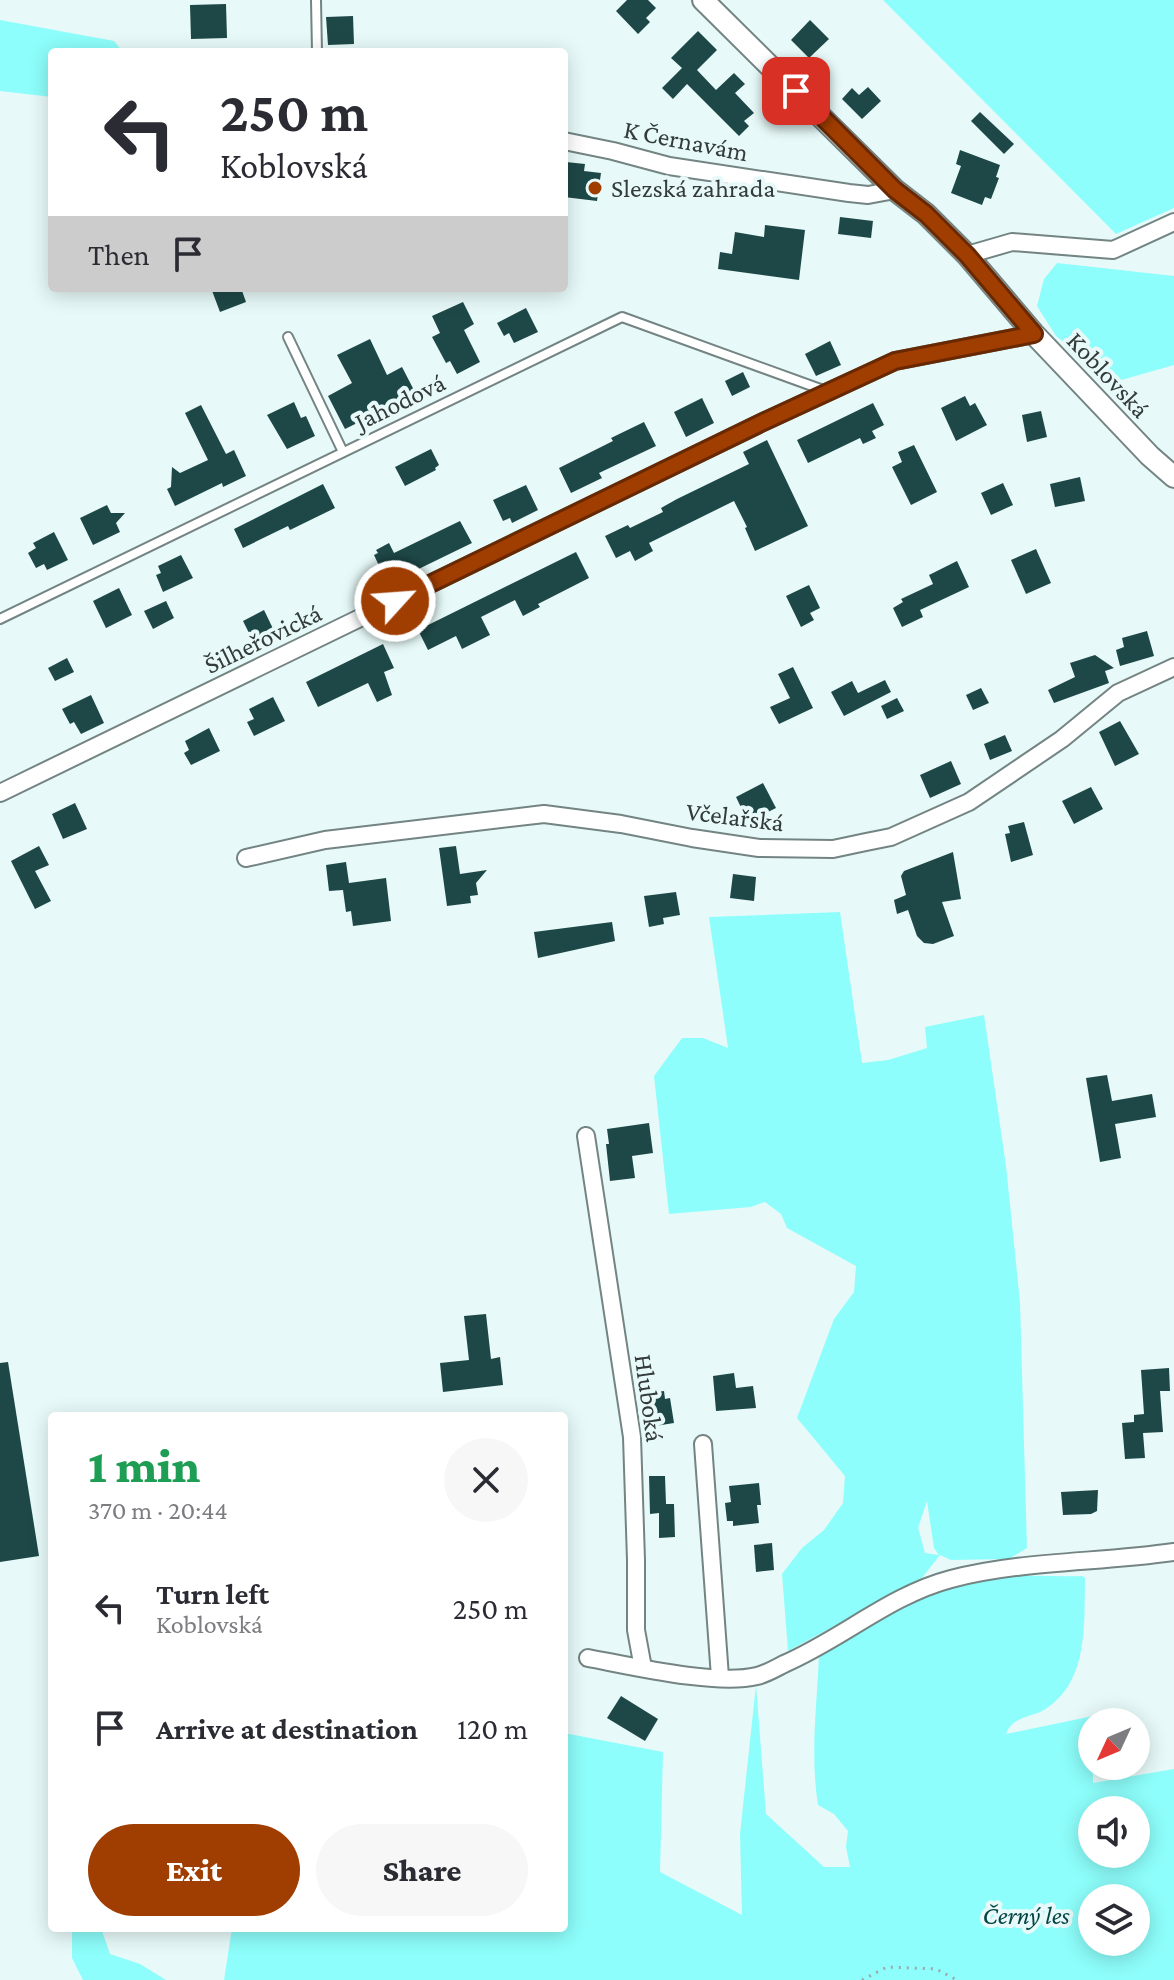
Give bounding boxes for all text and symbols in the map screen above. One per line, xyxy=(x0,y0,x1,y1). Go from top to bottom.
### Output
pin xyxy=(762,57,830,125)
icon: arrive xyxy=(774,69,818,113)
icon: left xyxy=(88,80,192,184)
text: 250 m xyxy=(220,81,368,143)
street label: K Černavám xyxy=(621,115,751,167)
text: Koblovská xyxy=(220,146,368,186)
place label: Slezská zahrada xyxy=(611,174,775,203)
marker: Slezská zahrada xyxy=(586,179,604,197)
icon: arrive xyxy=(166,232,210,276)
text: Then xyxy=(88,238,150,271)
street label: Koblovská xyxy=(1061,326,1155,424)
street label: Jahodová xyxy=(348,368,450,437)
position arrow xyxy=(353,559,437,643)
street label: Šilheřovická xyxy=(200,598,326,680)
street label: Včelařská xyxy=(684,797,786,837)
street label: Hluboká xyxy=(628,1352,670,1444)
button: close xyxy=(444,1438,528,1522)
text: 1 min xyxy=(88,1439,200,1492)
text: 370 m · 20:44 xyxy=(88,1496,228,1525)
text: Turn left xyxy=(156,1577,269,1610)
icon: left xyxy=(88,1586,132,1630)
text: 250 m xyxy=(453,1592,528,1625)
text: Koblovská xyxy=(156,1610,263,1639)
icon: arrive xyxy=(88,1706,132,1750)
north arrow xyxy=(1078,1708,1150,1780)
map controls xyxy=(1078,1708,1150,1956)
text: Arrive at destination xyxy=(156,1712,418,1745)
text: 120 m xyxy=(457,1712,528,1745)
button: sound xyxy=(1078,1796,1150,1868)
button: Exit xyxy=(88,1824,300,1916)
button: Share xyxy=(316,1824,528,1916)
button: layers xyxy=(1078,1884,1150,1956)
park label: Černý les xyxy=(982,1901,1070,1930)

